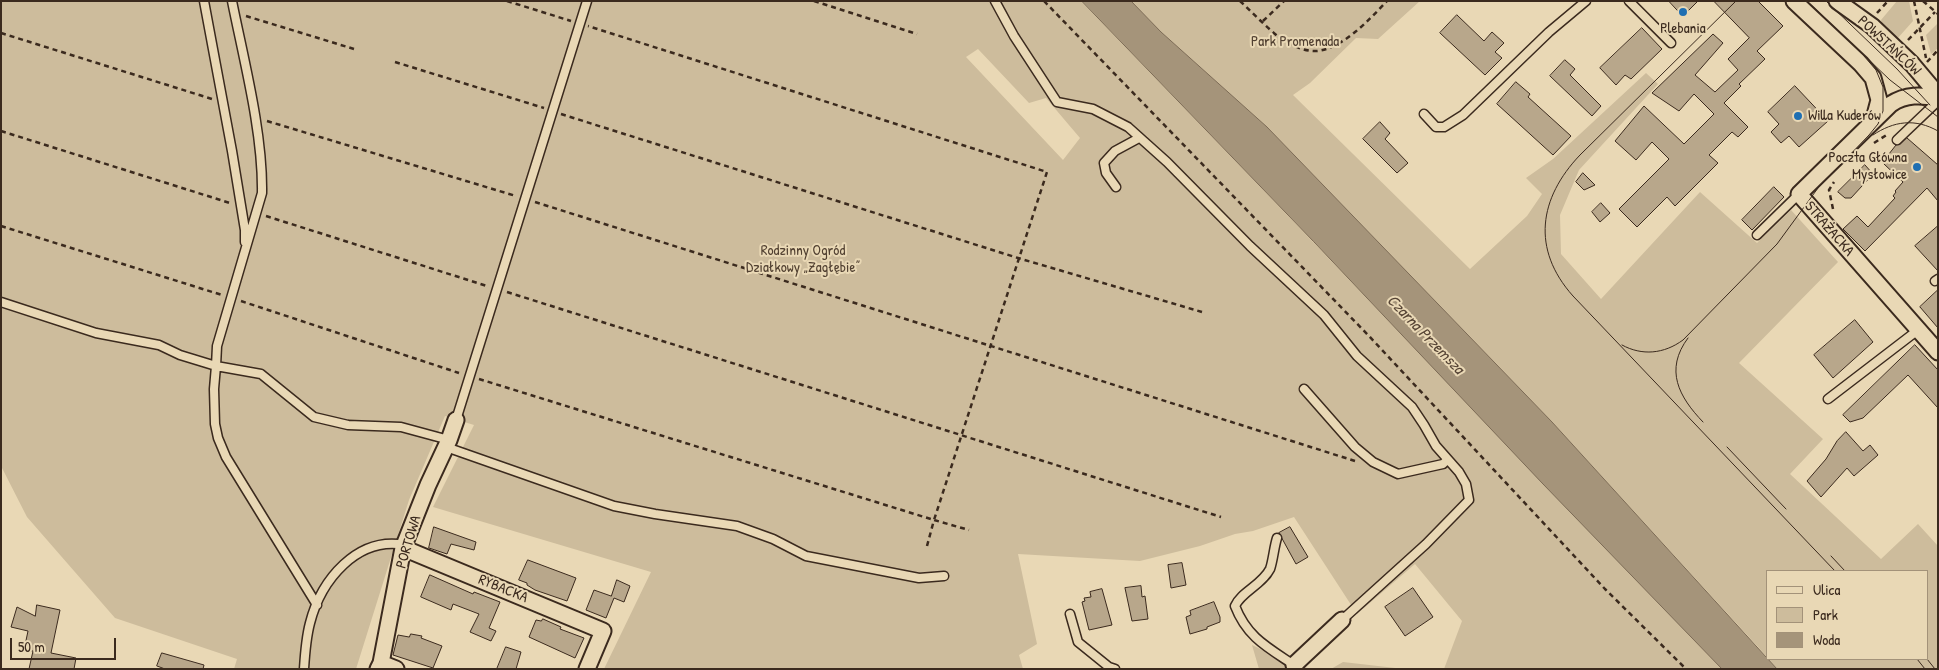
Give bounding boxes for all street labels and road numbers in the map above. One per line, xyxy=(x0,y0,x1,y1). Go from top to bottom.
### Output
street label: POWSTAŃCÓW xyxy=(1854,12,1924,80)
street label: STRAŻACKA xyxy=(1800,198,1858,260)
street label: PORTOWA xyxy=(392,513,426,571)
street label: RYBACKA xyxy=(476,571,530,607)

